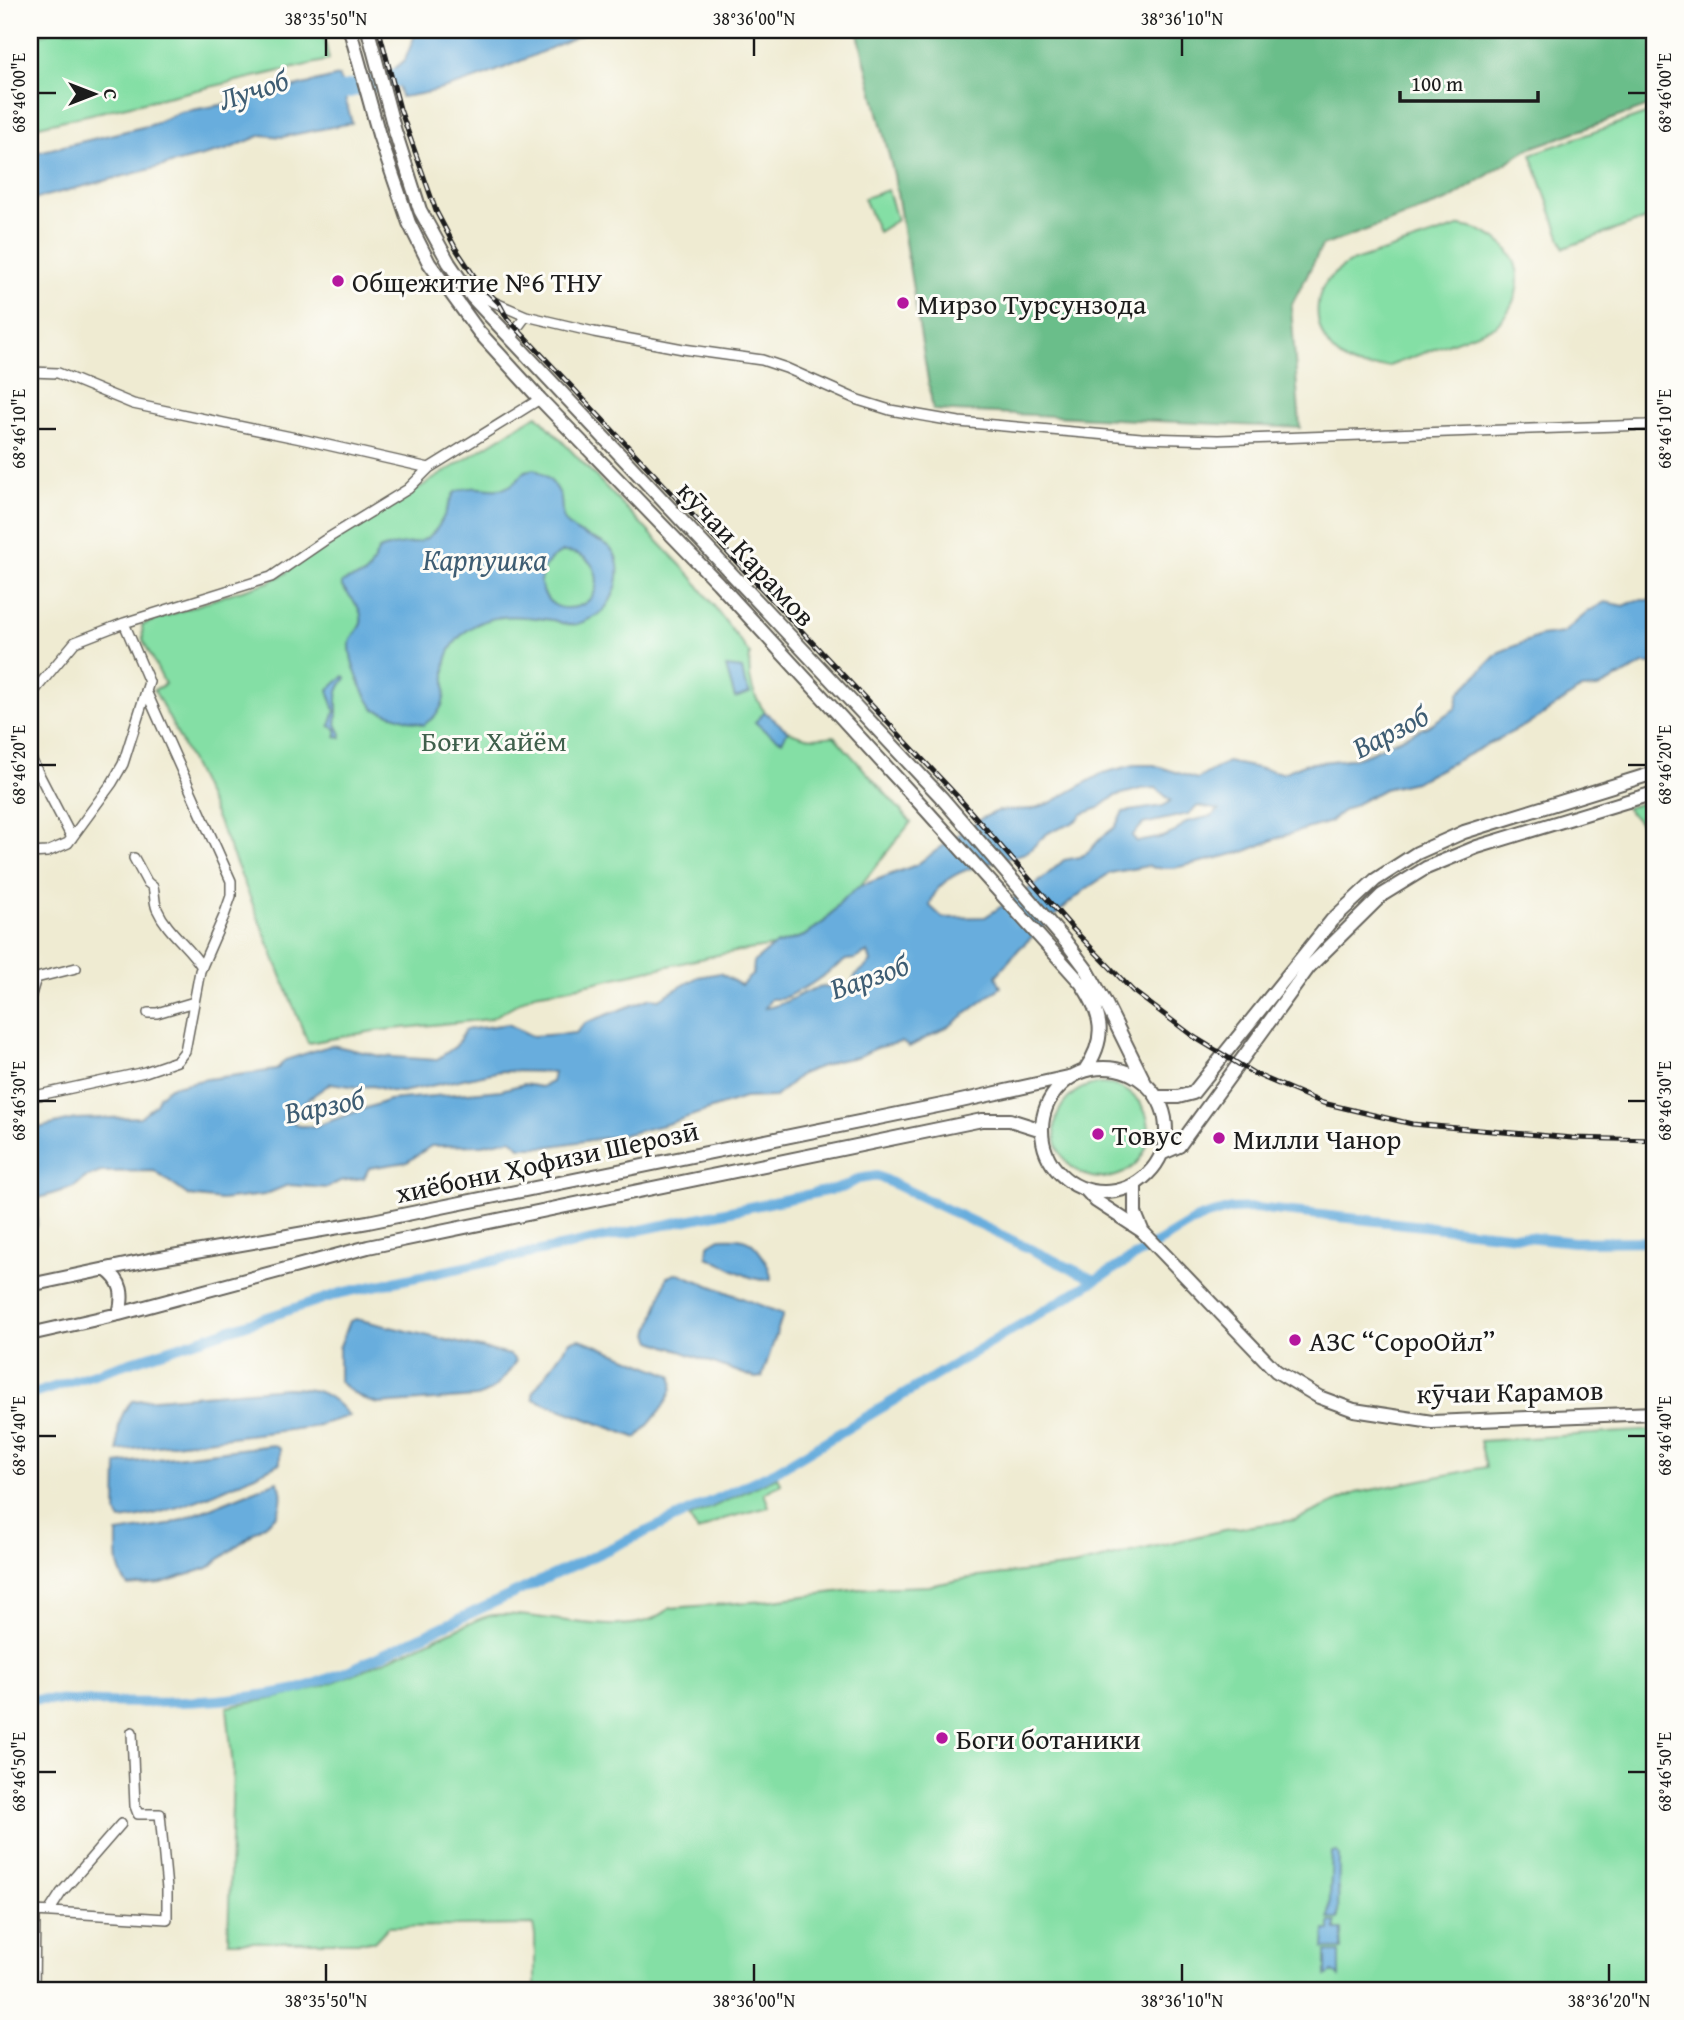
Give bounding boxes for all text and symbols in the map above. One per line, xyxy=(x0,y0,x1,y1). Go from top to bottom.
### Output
text: 38°35'50"N xyxy=(285,5,368,32)
text: 38°36'00"N xyxy=(713,5,796,32)
text: 38°36'10"N xyxy=(1141,5,1224,32)
text: 68°46'00"E xyxy=(5,53,32,133)
text: 68°46'00"E xyxy=(1651,53,1678,133)
water label: Лучоб xyxy=(212,57,295,121)
north arrow xyxy=(60,60,130,130)
scale bar xyxy=(1400,60,1539,104)
text: 100 m xyxy=(1411,68,1463,99)
text: С xyxy=(97,89,125,100)
place label: Общежитие №6 ТНУ xyxy=(352,261,603,302)
marker: Общежитие №6 ТНУ xyxy=(330,273,346,289)
place label: Мирзо Турсунзода xyxy=(917,283,1147,324)
marker: Мирзо Турсунзода xyxy=(895,295,911,311)
text: 68°46'10"E xyxy=(5,389,32,469)
text: 68°46'10"E xyxy=(1651,389,1678,469)
street label: кӯчаи Карамов xyxy=(668,471,826,635)
water label: Карпушка xyxy=(423,537,547,581)
water label: Варзоб xyxy=(1343,693,1437,769)
park label: Боғи Хайём xyxy=(421,720,567,761)
text: 68°46'20"E xyxy=(5,725,32,805)
text: 68°46'20"E xyxy=(1651,725,1678,805)
water label: Варзоб xyxy=(823,942,915,1010)
text: 68°46'30"E xyxy=(5,1061,32,1141)
text: 68°46'30"E xyxy=(1651,1061,1678,1141)
water label: Варзоб xyxy=(279,1076,369,1134)
street label: хиёбони Ҳофизи Шерозӣ xyxy=(392,1109,702,1213)
place label: Товус xyxy=(1112,1114,1182,1155)
place label: Милли Чанор xyxy=(1233,1118,1401,1159)
marker: Товус xyxy=(1090,1126,1106,1142)
marker: Милли Чанор xyxy=(1211,1130,1227,1146)
place label: АЗС “СороОйл” xyxy=(1309,1320,1495,1361)
marker: АЗС “СороОйл” xyxy=(1287,1332,1303,1348)
street label: кӯчаи Карамов xyxy=(1416,1369,1604,1413)
text: 68°46'40"E xyxy=(5,1396,32,1476)
text: 68°46'40"E xyxy=(1651,1396,1678,1476)
place label: Боги ботаники xyxy=(956,1718,1141,1759)
marker: Боги ботаники xyxy=(934,1730,950,1746)
text: 68°46'50"E xyxy=(5,1732,32,1812)
text: 68°46'50"E xyxy=(1651,1732,1678,1812)
text: 38°35'50"N xyxy=(285,1987,368,2014)
text: 38°36'00"N xyxy=(713,1987,796,2014)
text: 38°36'10"N xyxy=(1141,1987,1224,2014)
text: 38°36'20"N xyxy=(1568,1987,1651,2014)

